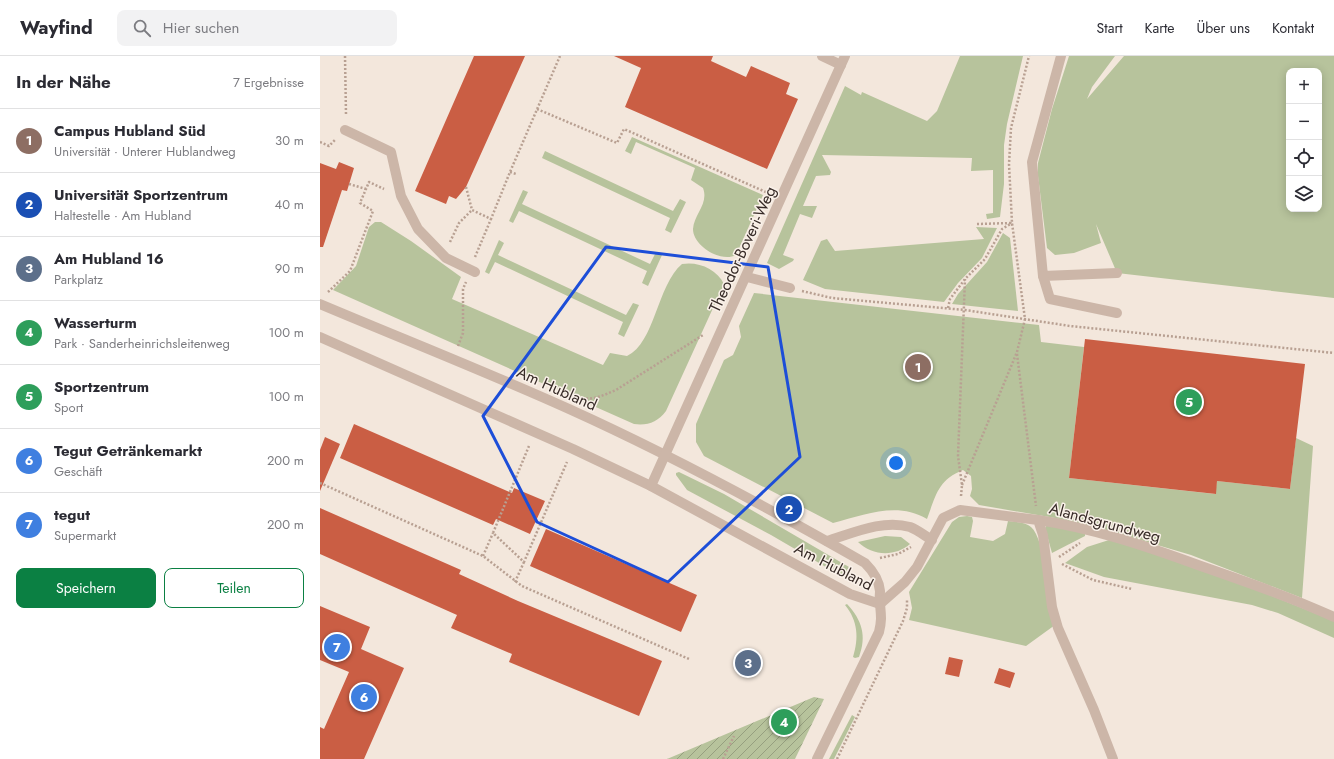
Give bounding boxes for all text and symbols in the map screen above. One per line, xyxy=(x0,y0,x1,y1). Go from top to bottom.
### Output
search box xyxy=(117,10,397,46)
text: Wayfind xyxy=(20,14,93,41)
icon: search xyxy=(131,17,153,39)
text: Hier suchen xyxy=(163,17,239,39)
text: Start xyxy=(1097,18,1123,38)
text: Karte xyxy=(1145,18,1175,38)
text: Über uns xyxy=(1197,18,1250,38)
text: Kontakt xyxy=(1272,18,1314,38)
map controls xyxy=(1286,68,1322,212)
button: + xyxy=(1286,68,1322,104)
text: In der Nähe xyxy=(16,70,111,94)
text: 7 Ergebnisse xyxy=(233,73,304,92)
button: − xyxy=(1286,104,1322,140)
text: Campus Hubland Süd xyxy=(54,120,206,142)
text: 1 xyxy=(26,131,32,150)
text: 30 m xyxy=(275,131,304,150)
button: locate xyxy=(1286,140,1322,176)
text: Universität · Unterer Hublandweg xyxy=(54,142,236,161)
button: layers xyxy=(1286,176,1322,212)
street label: Theodor-Boveri-Weg xyxy=(703,182,782,316)
text: Universität Sportzentrum xyxy=(54,184,228,206)
text: 2 xyxy=(25,195,33,214)
text: 40 m xyxy=(275,195,304,214)
text: Haltestelle · Am Hubland xyxy=(54,206,191,225)
text: Am Hubland 16 xyxy=(54,248,164,270)
text: 3 xyxy=(25,259,33,278)
text: 90 m xyxy=(275,259,304,278)
text: Parkplatz xyxy=(54,270,103,289)
text: Wasserturm xyxy=(54,312,137,334)
text: 4 xyxy=(24,323,34,342)
text: 100 m xyxy=(269,323,304,342)
text: Park · Sanderheinrichsleitenweg xyxy=(54,334,230,353)
pin: 1 xyxy=(905,352,931,382)
street label: Am Hubland xyxy=(513,361,601,416)
text: Sportzentrum xyxy=(54,376,149,398)
text: 5 xyxy=(25,387,33,406)
text: 100 m xyxy=(269,387,304,406)
pin: 5 xyxy=(1176,387,1202,417)
text: Sport xyxy=(54,398,83,417)
text: Tegut Getränkemarkt xyxy=(54,440,202,462)
text: 6 xyxy=(25,451,33,470)
text: 200 m xyxy=(267,451,304,470)
your location xyxy=(886,453,906,473)
text: Geschäft xyxy=(54,462,102,481)
pin: 2 xyxy=(776,494,802,524)
street label: Alandsgrundweg xyxy=(1047,497,1163,548)
text: tegut xyxy=(54,504,90,526)
text: 7 xyxy=(25,515,33,534)
text: 200 m xyxy=(267,515,304,534)
text: Supermarkt xyxy=(54,526,116,545)
street label: Am Hubland xyxy=(790,537,877,596)
button: Speichern xyxy=(16,568,156,608)
button: Teilen xyxy=(164,568,304,608)
pin: 7 xyxy=(324,632,350,662)
pin: 3 xyxy=(735,648,761,678)
pin: 6 xyxy=(351,682,377,712)
pin: 4 xyxy=(771,707,797,737)

